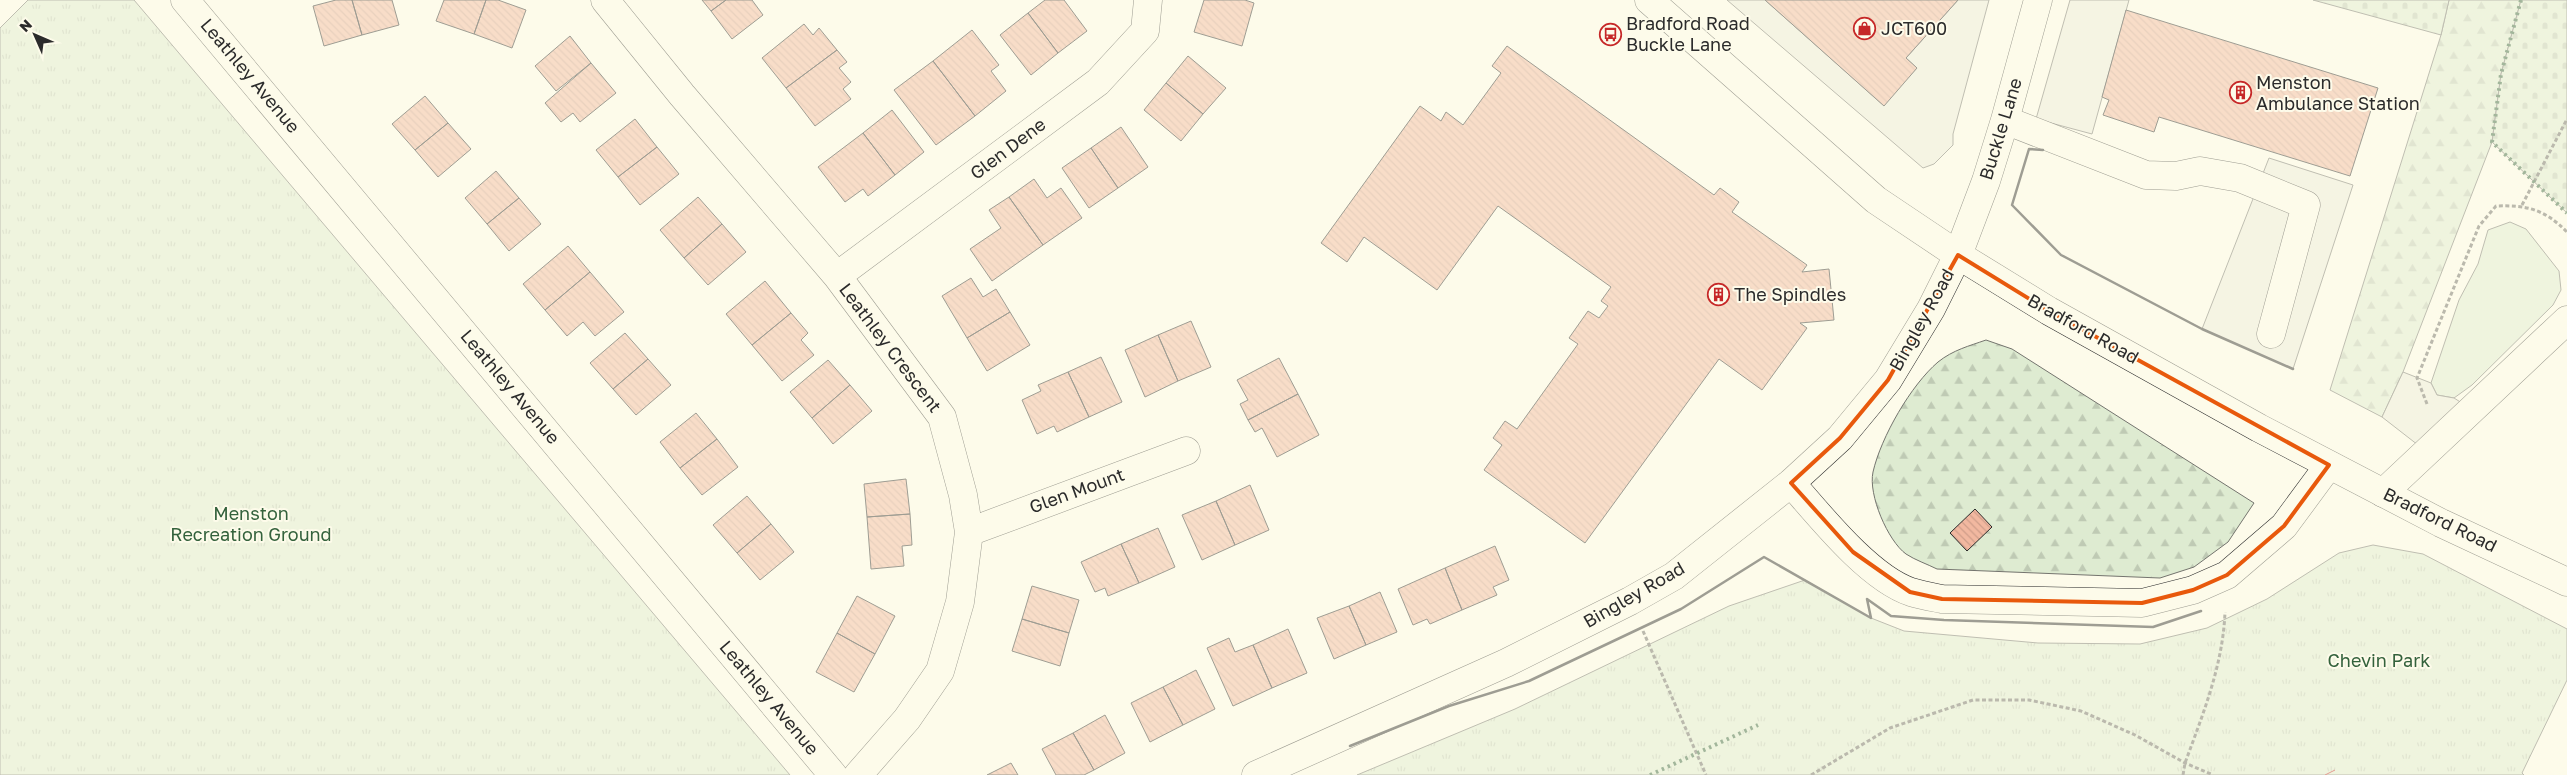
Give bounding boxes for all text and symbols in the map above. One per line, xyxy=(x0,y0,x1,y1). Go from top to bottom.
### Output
north arrow xyxy=(10,10,60,60)
place label: Bradford Road Buckle Lane xyxy=(1626,12,1750,55)
street label: Leathley Avenue xyxy=(197,14,305,137)
text: N xyxy=(16,16,35,35)
shop icon: JCT600 xyxy=(1853,17,1877,41)
place label: JCT600 xyxy=(1881,17,1947,39)
bus stop icon: Bradford Road Buckle Lane xyxy=(1598,22,1622,46)
place label: Menston Ambulance Station xyxy=(2256,71,2420,114)
street label: Buckle Lane xyxy=(1974,75,2026,182)
building icon: Menston Ambulance Station xyxy=(2228,81,2252,105)
street label: Glen Dene xyxy=(965,113,1049,184)
street label: Bingley Road xyxy=(1884,265,1958,374)
street label: Leathley Crescent xyxy=(835,278,947,416)
building icon: The Spindles xyxy=(1706,283,1730,307)
place label: The Spindles xyxy=(1734,283,1846,305)
street label: Bradford Road xyxy=(2024,288,2143,368)
street label: Leathley Avenue xyxy=(457,325,565,448)
street label: Glen Mount xyxy=(1026,463,1127,517)
street label: Bradford Road xyxy=(2380,482,2501,556)
park label: Menston Recreation Ground xyxy=(170,502,332,545)
street label: Bingley Road xyxy=(1579,556,1688,632)
street label: Leathley Avenue xyxy=(716,636,824,759)
park label: Chevin Park xyxy=(2328,649,2430,671)

